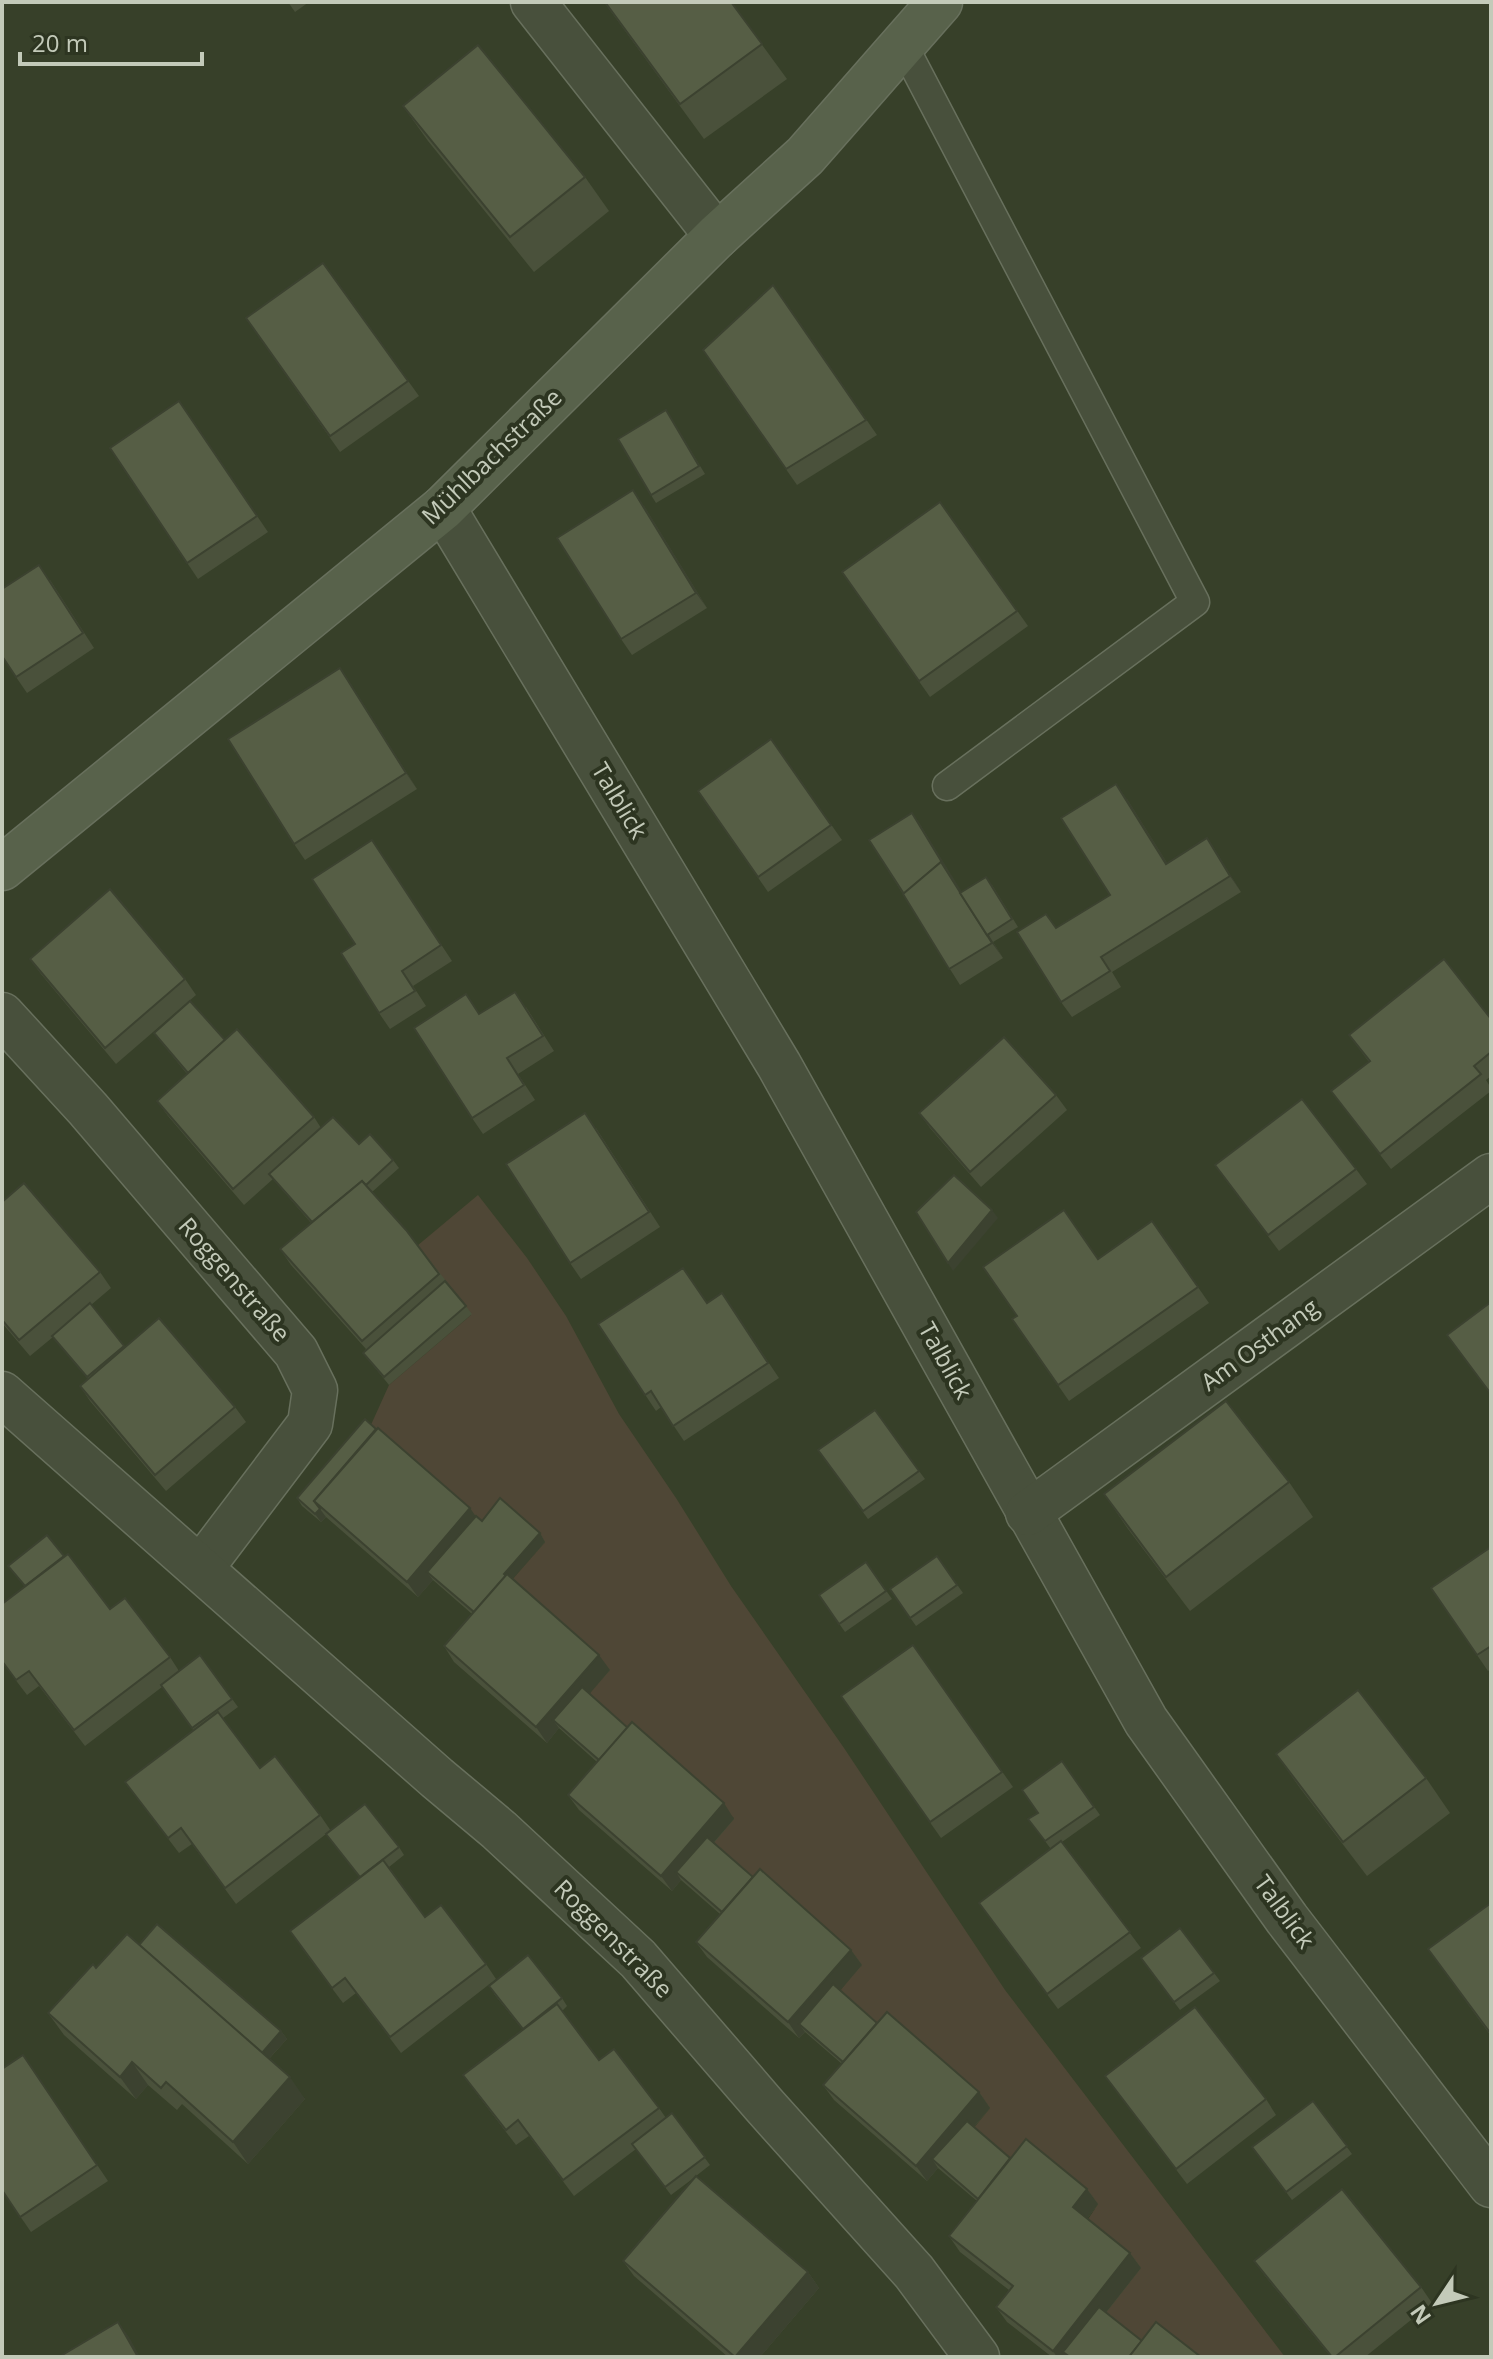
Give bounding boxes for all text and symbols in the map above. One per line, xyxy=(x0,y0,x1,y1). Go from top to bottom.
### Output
scale bar xyxy=(20,16,202,66)
text: 20 m xyxy=(32,26,88,59)
street label: Mühlbachstraße xyxy=(414,381,568,531)
street label: Talblick xyxy=(585,756,656,845)
street label: Roggenstraße xyxy=(172,1210,298,1348)
street label: Am Osthang xyxy=(1194,1290,1325,1398)
street label: Talblick xyxy=(912,1316,981,1405)
street label: Talblick xyxy=(1247,1868,1323,1955)
street label: Roggenstraße xyxy=(548,1871,681,2004)
north arrow xyxy=(1397,2263,1477,2343)
text: N xyxy=(1402,2299,1437,2331)

